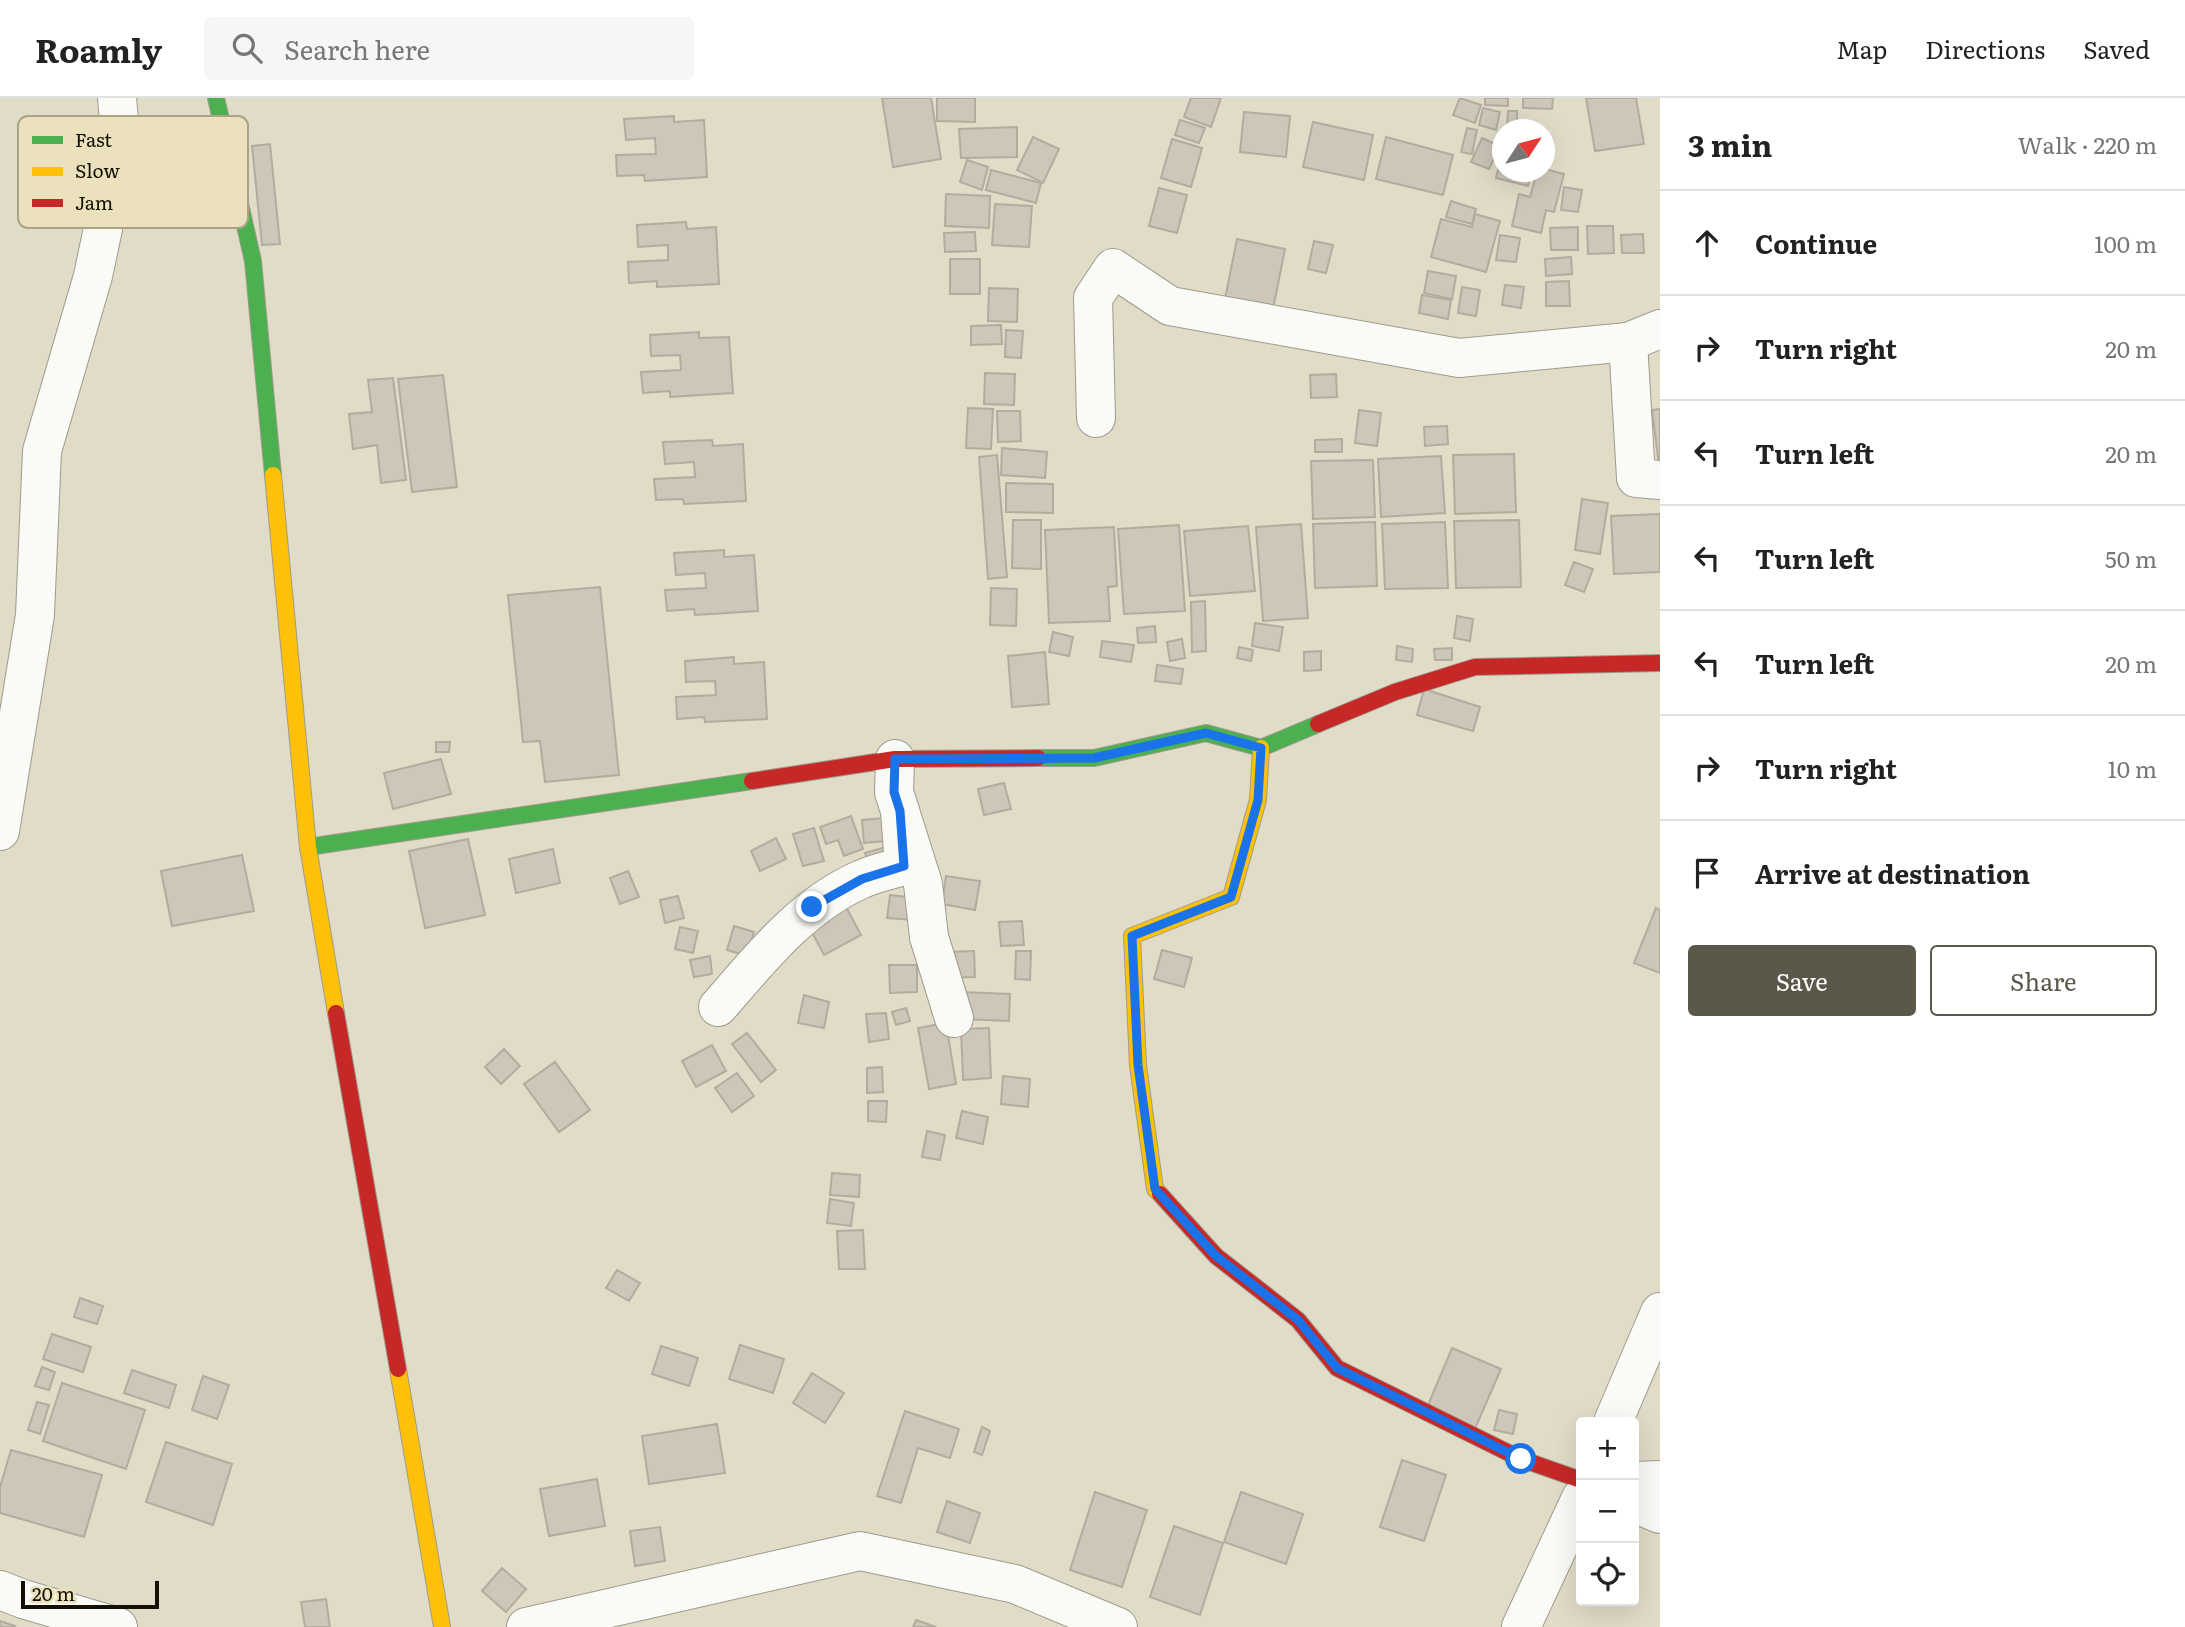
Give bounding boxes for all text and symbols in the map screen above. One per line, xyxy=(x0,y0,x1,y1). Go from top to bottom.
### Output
search box xyxy=(204,17,694,80)
text: Roamly xyxy=(35,24,162,73)
icon: search xyxy=(228,29,266,67)
text: Search here xyxy=(284,29,430,68)
text: Map xyxy=(1836,31,1887,66)
text: Directions xyxy=(1925,31,2045,66)
text: Saved xyxy=(2083,31,2150,66)
legend xyxy=(18,116,248,228)
north arrow xyxy=(1492,119,1555,182)
text: 3 min xyxy=(1688,122,1772,166)
text: Fast xyxy=(75,125,112,153)
text: Walk · 220 m xyxy=(2018,127,2157,161)
text: Slow xyxy=(75,156,120,184)
text: Jam xyxy=(75,188,113,216)
text: Continue xyxy=(1755,223,1877,262)
icon: ahead xyxy=(1688,224,1726,262)
text: 100 m xyxy=(2094,226,2157,260)
text: Turn right xyxy=(1755,328,1897,367)
icon: right xyxy=(1688,329,1726,367)
text: 20 m xyxy=(2105,331,2157,365)
text: Turn left xyxy=(1755,433,1874,472)
icon: left xyxy=(1688,434,1726,472)
text: 20 m xyxy=(2105,436,2157,470)
text: Turn left xyxy=(1755,538,1874,577)
icon: left xyxy=(1688,539,1726,577)
text: 50 m xyxy=(2105,541,2157,575)
text: Turn left xyxy=(1755,643,1874,682)
icon: left xyxy=(1688,644,1726,682)
text: 20 m xyxy=(2105,646,2157,680)
text: Turn right xyxy=(1755,748,1897,787)
icon: right xyxy=(1688,749,1726,787)
text: 10 m xyxy=(2107,751,2157,785)
text: Arrive at destination xyxy=(1755,853,2030,892)
icon: arrive xyxy=(1688,854,1726,892)
route end xyxy=(796,891,827,922)
button: Save xyxy=(1688,945,1916,1016)
button: Share xyxy=(1930,945,2157,1016)
map controls xyxy=(1576,1417,1639,1606)
button: + xyxy=(1576,1417,1639,1480)
route start xyxy=(1505,1443,1536,1474)
button: − xyxy=(1576,1480,1639,1543)
button: locate xyxy=(1576,1543,1639,1606)
scale bar xyxy=(21,1578,159,1610)
text: 20 m xyxy=(32,1579,75,1607)

